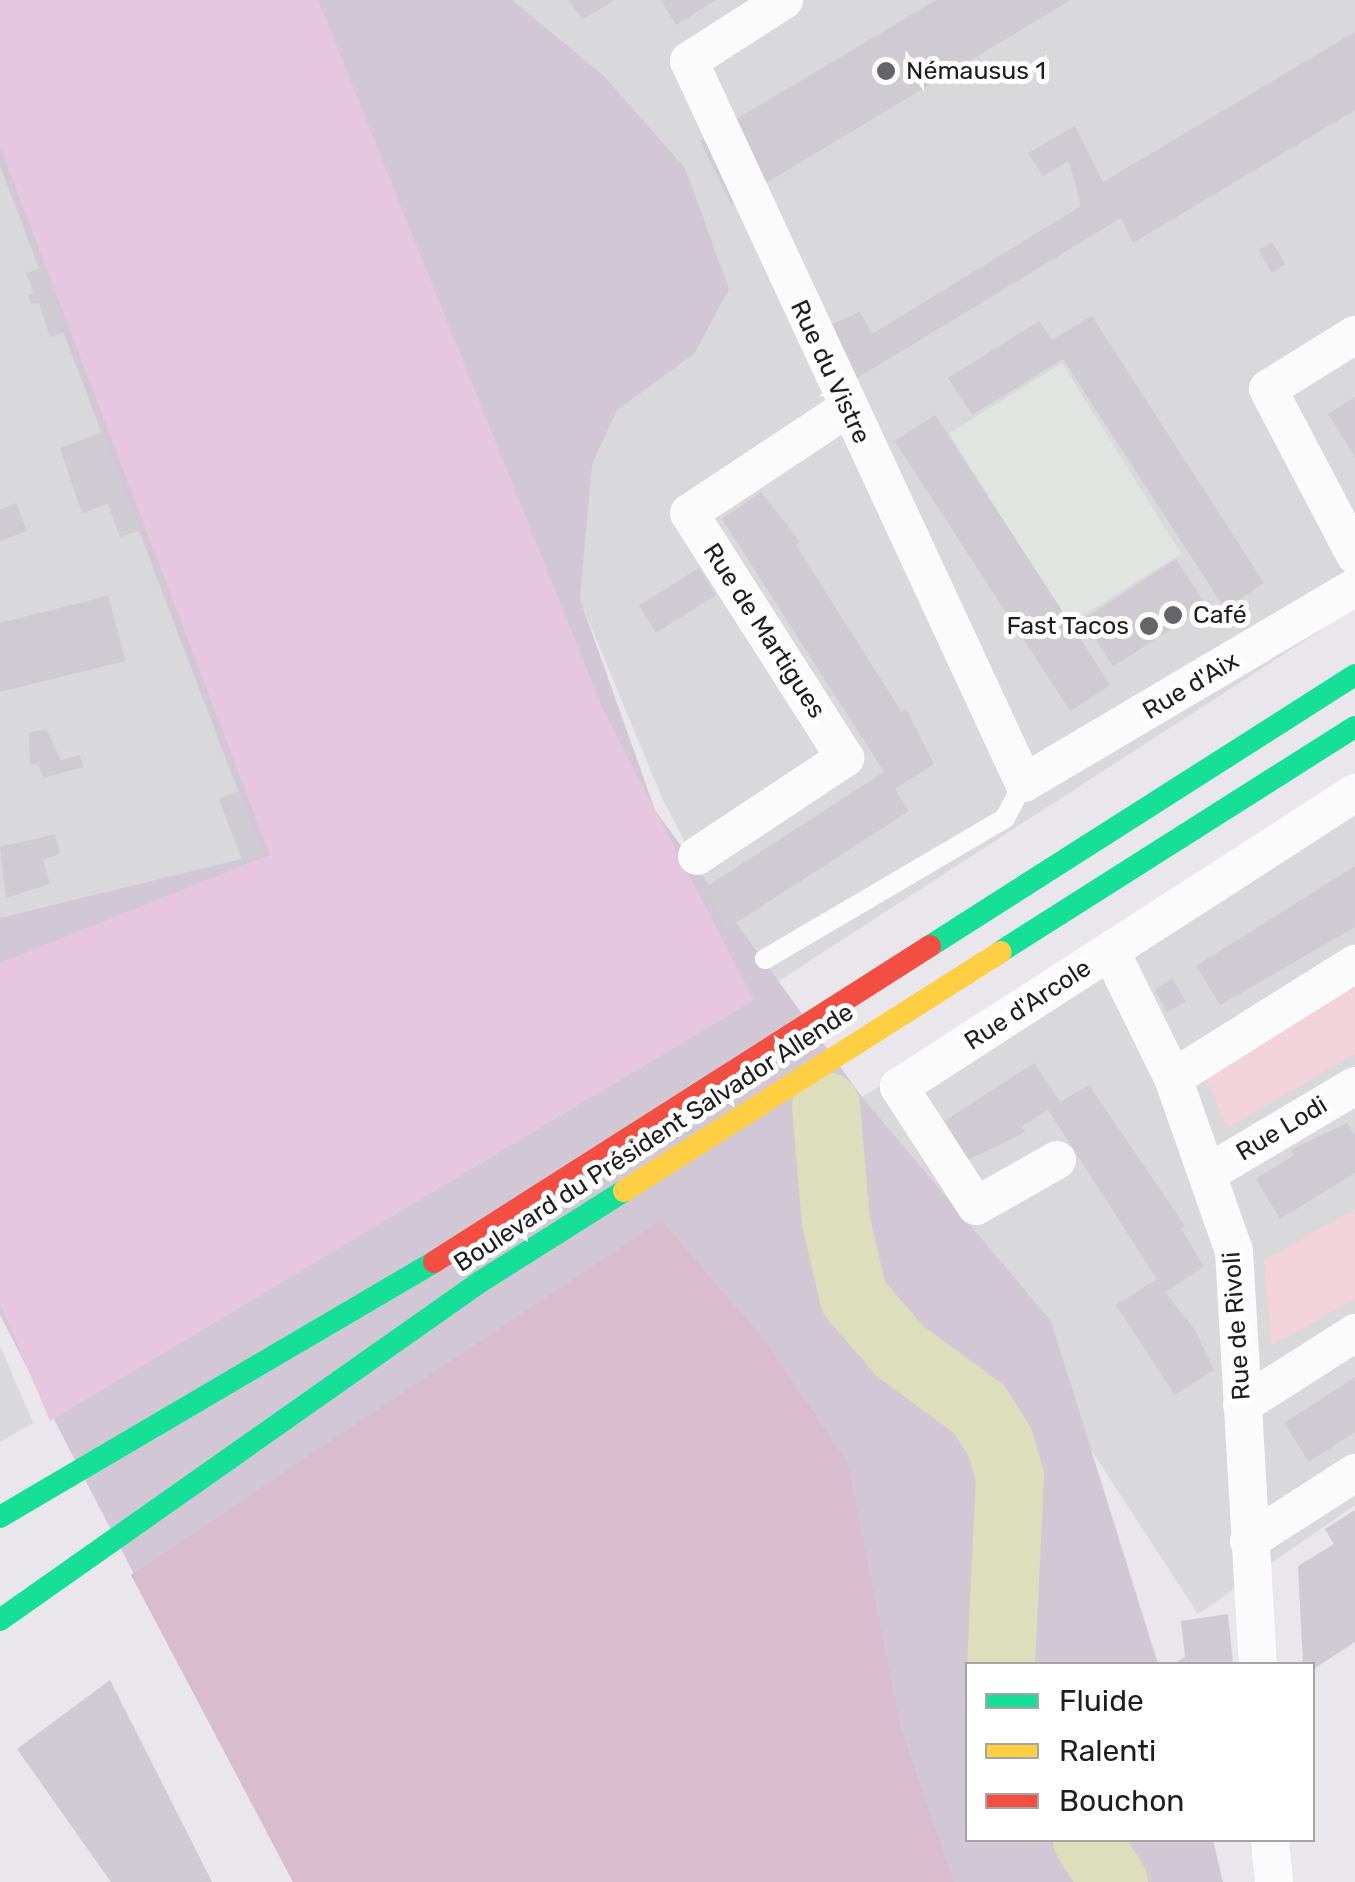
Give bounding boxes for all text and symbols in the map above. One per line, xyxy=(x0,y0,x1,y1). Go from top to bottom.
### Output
place label: Némausus 1 xyxy=(906,56,1046,86)
marker: Némausus 1 xyxy=(875,60,897,82)
street label: Rue du Vistre xyxy=(784,295,876,449)
street label: Rue de Martigues xyxy=(696,538,832,724)
place label: Café xyxy=(1193,600,1247,630)
marker: Café xyxy=(1162,604,1184,626)
place label: Fast Tacos xyxy=(1006,611,1129,641)
marker: Fast Tacos xyxy=(1138,615,1160,637)
street label: Rue d'Aix xyxy=(1138,646,1244,726)
street label: Rue d'Arcole xyxy=(959,953,1097,1057)
street label: Boulevard du Président Salvador Allende xyxy=(448,997,860,1279)
street label: Rue Lodi xyxy=(1231,1090,1333,1168)
street label: Rue de Rivoli xyxy=(1217,1251,1257,1401)
legend xyxy=(965,1662,1315,1842)
text: Fluide xyxy=(1059,1683,1144,1719)
text: Ralenti xyxy=(1059,1733,1156,1769)
text: Bouchon xyxy=(1059,1783,1185,1819)

